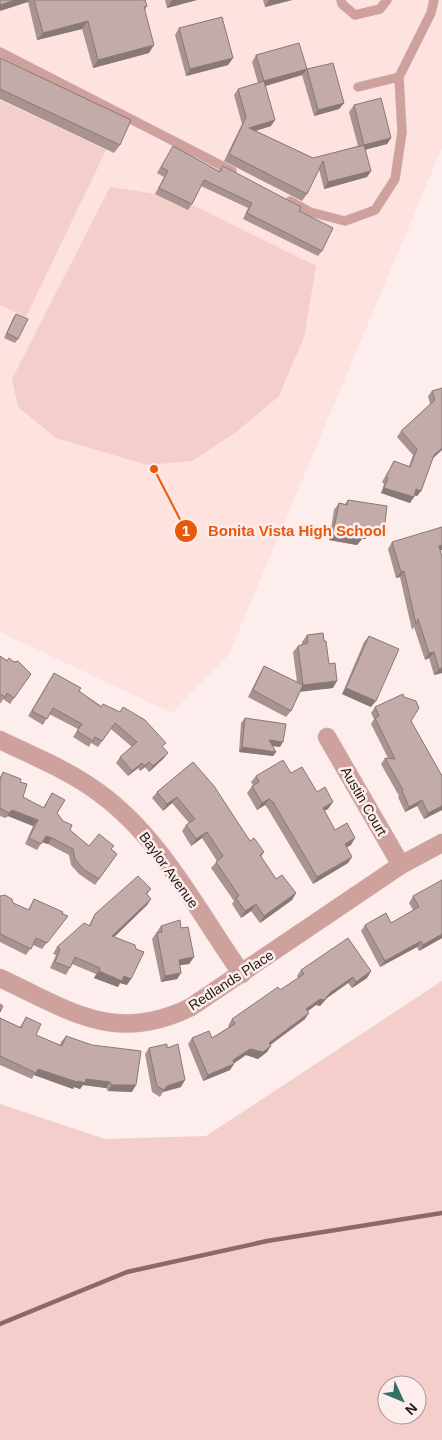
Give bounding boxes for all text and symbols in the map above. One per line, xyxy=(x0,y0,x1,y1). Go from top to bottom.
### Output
callout: Bonita Vista High School xyxy=(173,516,396,546)
text: 1 xyxy=(182,522,190,539)
text: Bonita Vista High School xyxy=(208,522,386,539)
street label: Austin Court xyxy=(338,764,390,838)
street label: Baylor Avenue xyxy=(136,829,202,911)
street label: Redlands Place xyxy=(186,946,277,1013)
north arrow xyxy=(377,1375,427,1425)
text: N xyxy=(402,1400,421,1418)

